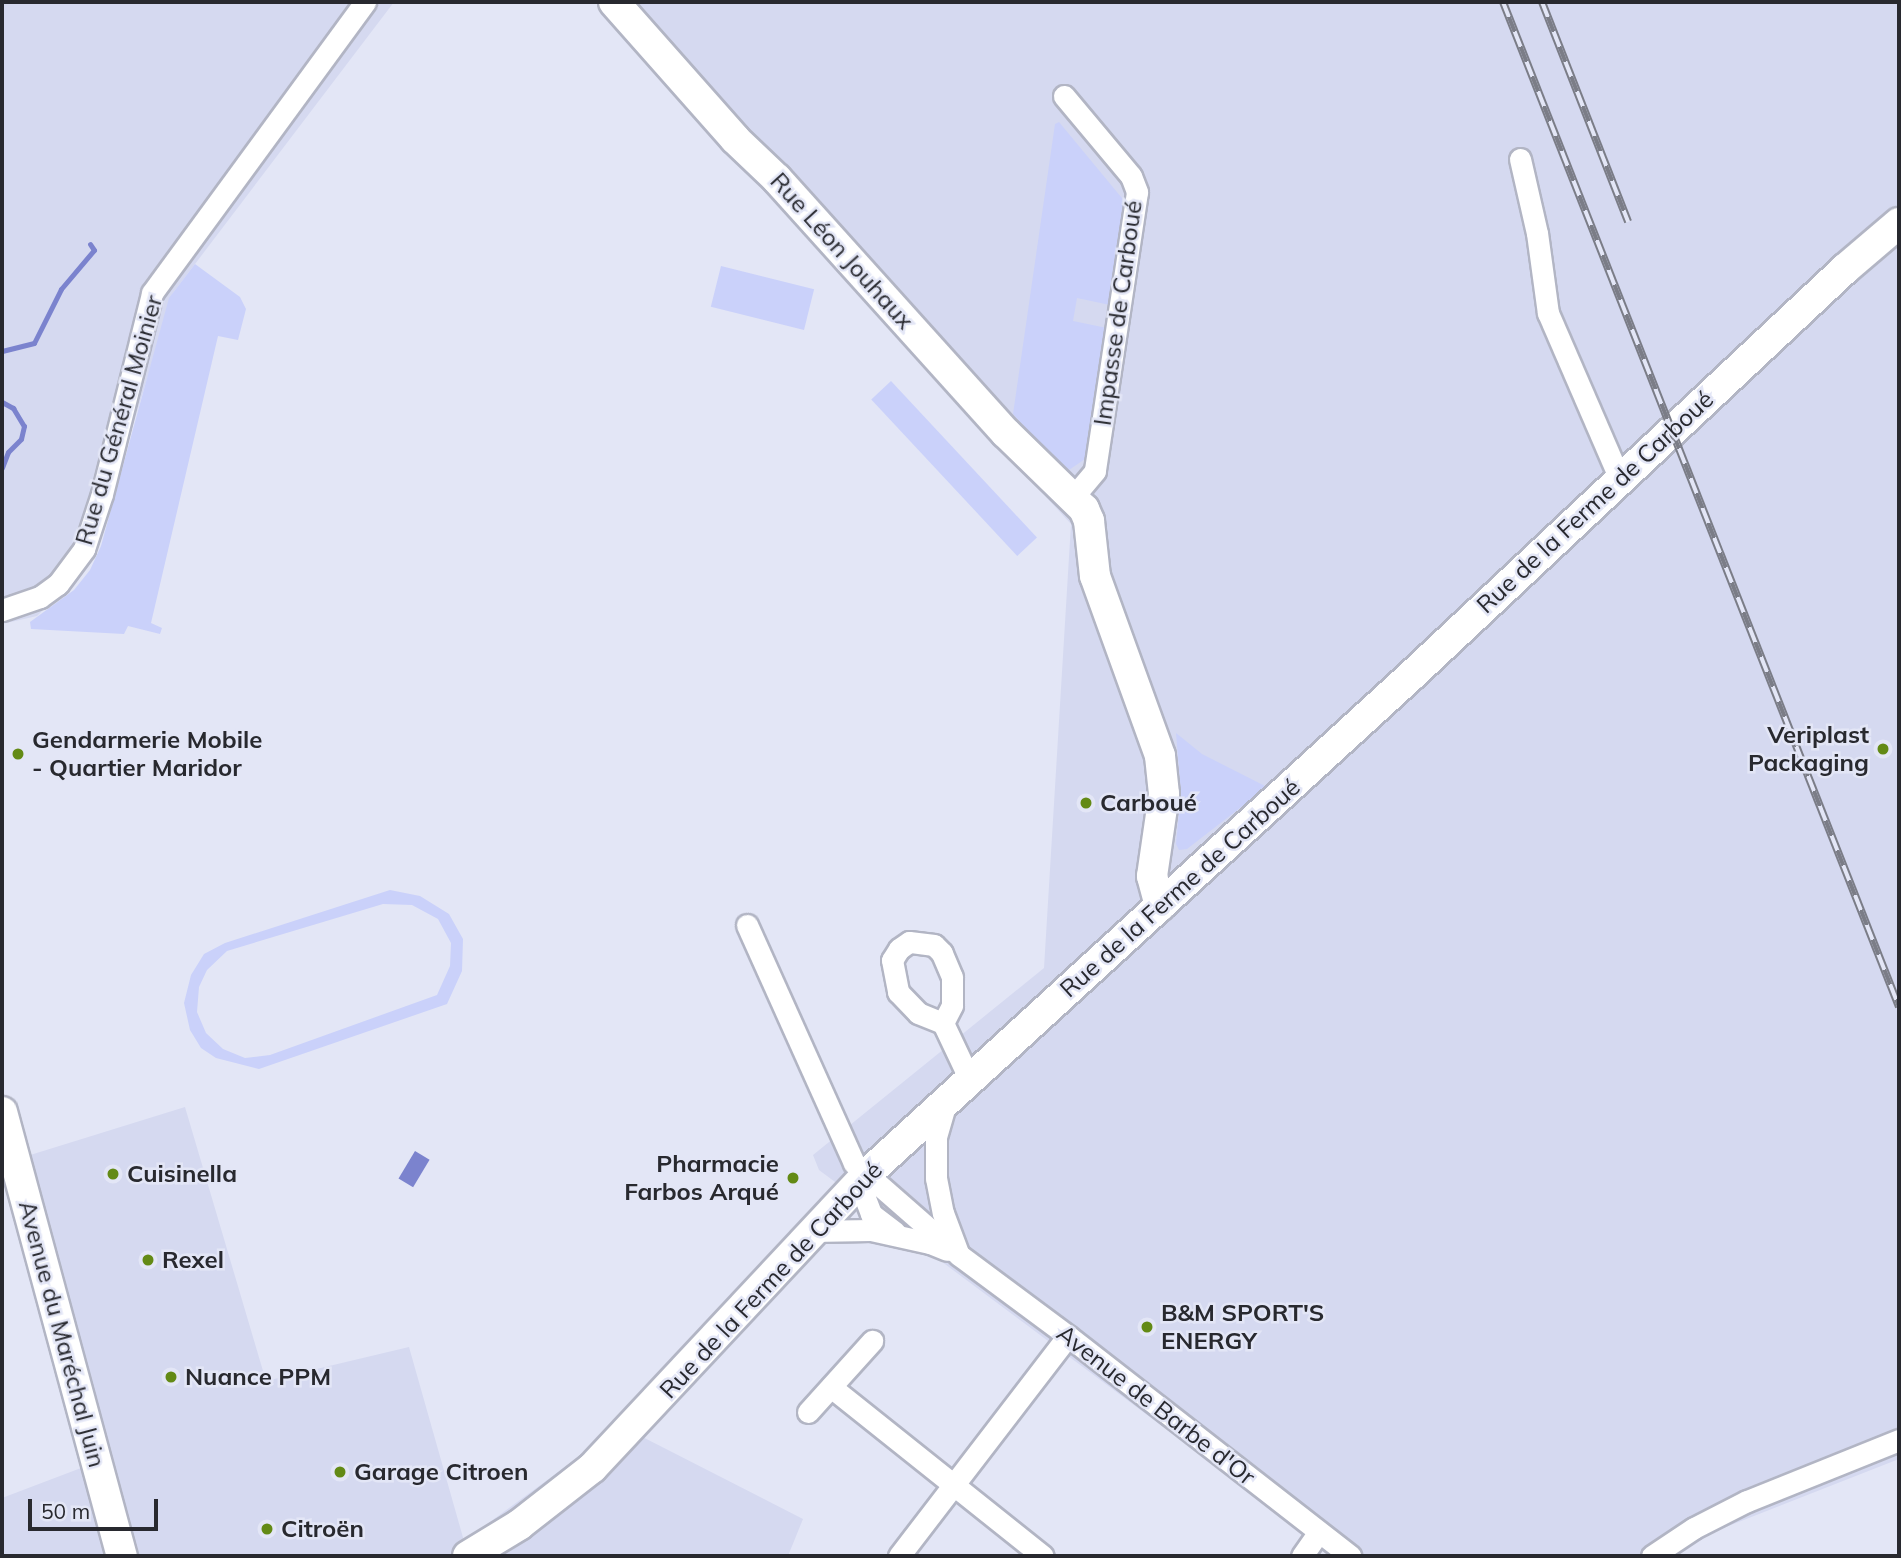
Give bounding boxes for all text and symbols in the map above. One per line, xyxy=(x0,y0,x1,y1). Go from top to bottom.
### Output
street label: Rue Léon Jouhaux xyxy=(764,167,920,335)
street label: Impasse de Carboué xyxy=(1088,199,1148,427)
street label: Rue du Général Moinier xyxy=(70,292,168,548)
street label: Rue de la Ferme de Carboué xyxy=(1471,385,1719,619)
place label: Veriplast Packaging xyxy=(1748,721,1869,777)
place label: Gendarmerie Mobile - Quartier Maridor xyxy=(32,726,262,782)
marker: Veriplast Packaging xyxy=(1875,741,1891,757)
marker: Gendarmerie Mobile - Quartier Maridor xyxy=(10,746,26,762)
street label: Rue de la Ferme de Carboué xyxy=(1054,773,1306,1003)
place label: Carboué xyxy=(1100,789,1197,817)
marker: Carboué xyxy=(1078,795,1094,811)
place label: Pharmacie Farbos Arqué xyxy=(624,1150,779,1206)
street label: Rue de la Ferme de Carboué xyxy=(654,1156,888,1404)
place label: Cuisinella xyxy=(127,1160,237,1188)
marker: Cuisinella xyxy=(105,1166,121,1182)
marker: Pharmacie Farbos Arqué xyxy=(785,1170,801,1186)
street label: Avenue du Maréchal Juin xyxy=(13,1198,111,1470)
place label: Rexel xyxy=(162,1246,224,1274)
marker: Rexel xyxy=(140,1252,156,1268)
place label: B&M SPORT'S ENERGY xyxy=(1161,1299,1324,1355)
street label: Avenue de Barbe d'Or xyxy=(1051,1319,1261,1491)
marker: B&M SPORT'S ENERGY xyxy=(1139,1319,1155,1335)
place label: Nuance PPM xyxy=(185,1363,331,1391)
marker: Nuance PPM xyxy=(163,1369,179,1385)
place label: Garage Citroen xyxy=(354,1458,528,1486)
marker: Garage Citroen xyxy=(332,1464,348,1480)
scale bar xyxy=(32,1484,161,1528)
text: 50 m xyxy=(41,1498,90,1524)
place label: Citroën xyxy=(281,1515,364,1543)
marker: Citroën xyxy=(259,1521,275,1537)

